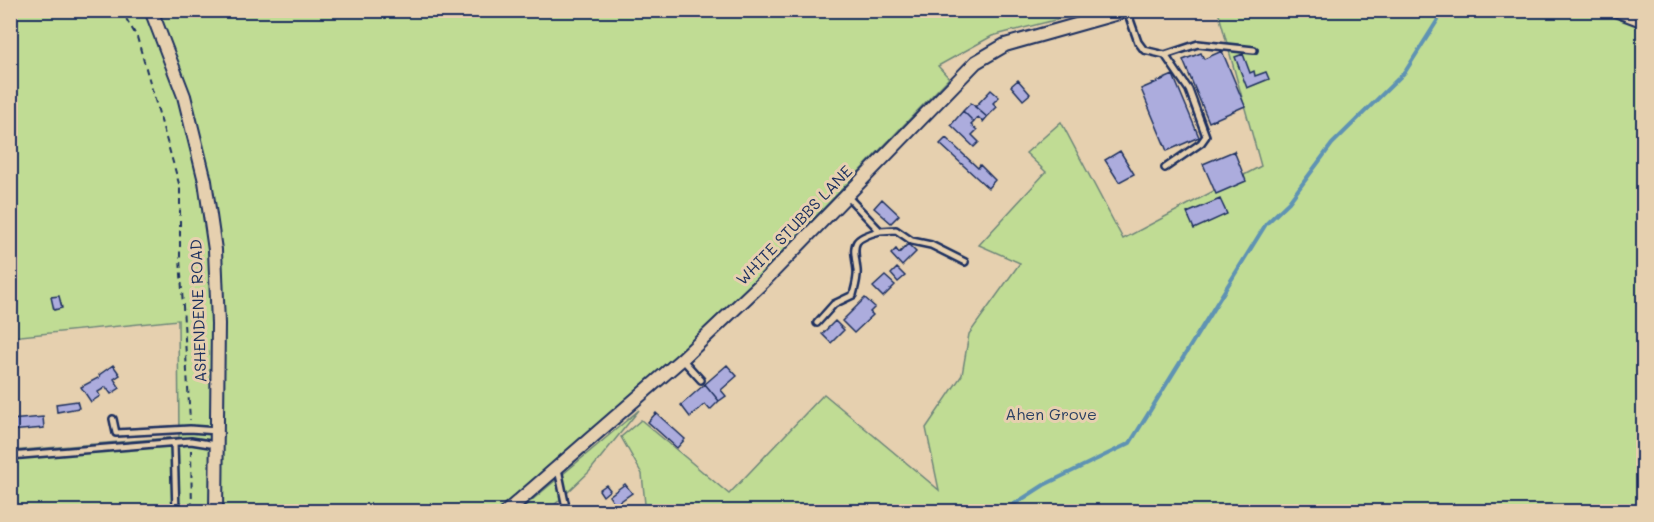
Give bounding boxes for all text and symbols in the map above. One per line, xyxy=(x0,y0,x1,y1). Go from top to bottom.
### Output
street label: WHITE STUBBS LANE xyxy=(731,160,856,289)
street label: ASHENDENE ROAD xyxy=(184,239,211,383)
park label: Ahen Grove xyxy=(1005,403,1097,424)

